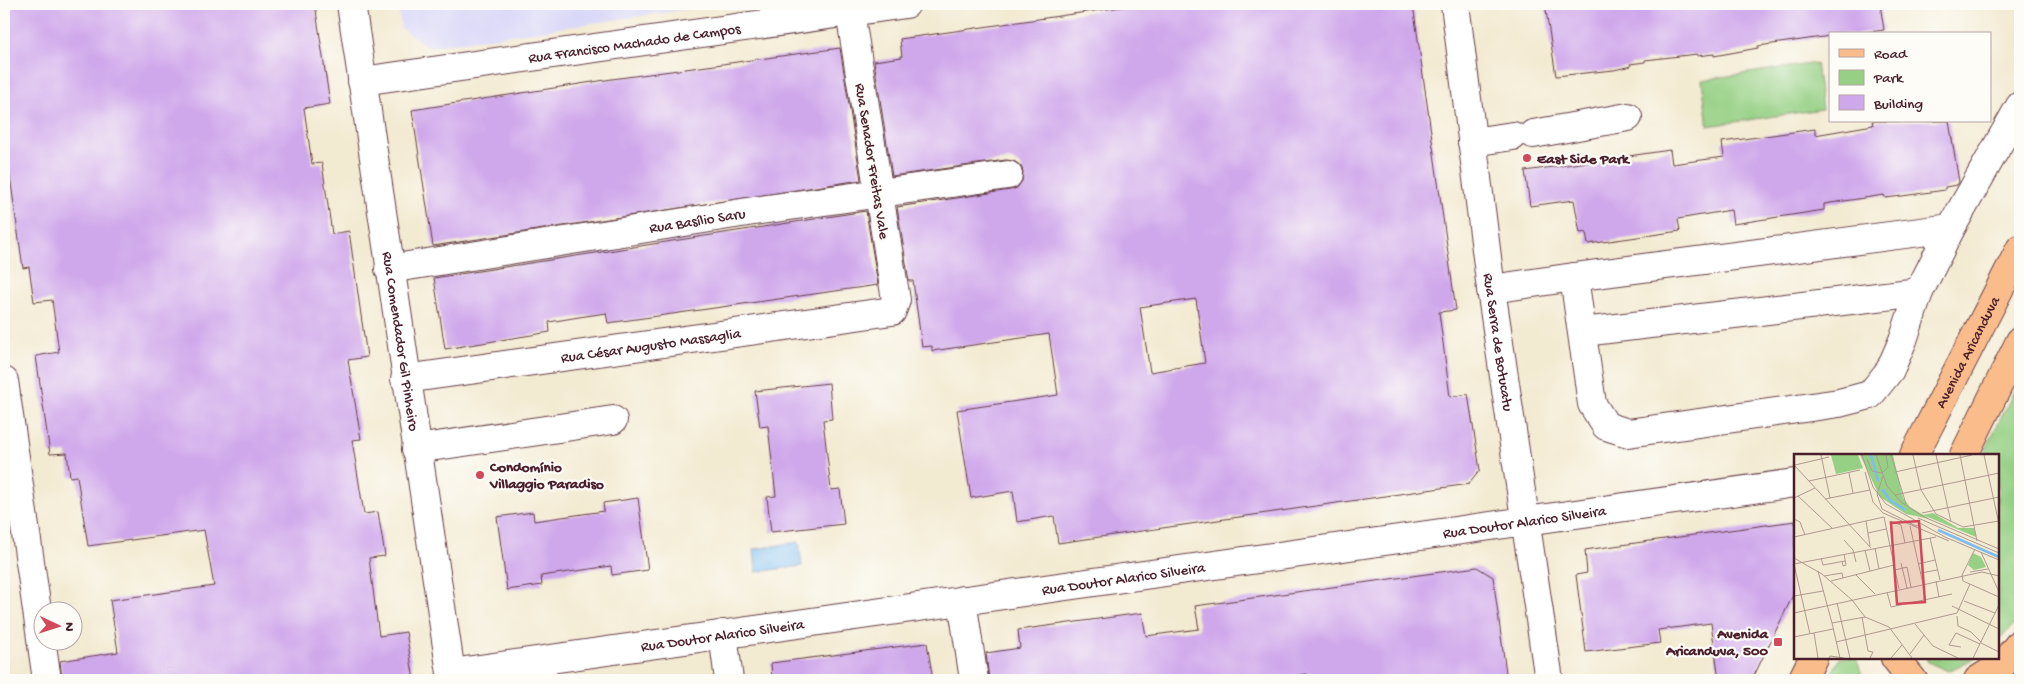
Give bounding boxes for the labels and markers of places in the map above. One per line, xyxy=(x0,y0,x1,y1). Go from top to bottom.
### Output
place label: East Side Park xyxy=(1537,151,1631,169)
marker: East Side Park xyxy=(1521,152,1533,164)
place label: Condomínio Villaggio Paradiso xyxy=(489,459,604,494)
marker: Condomínio Villaggio Paradiso xyxy=(474,469,486,481)
place label: Avenida Aricanduva, 500 xyxy=(1665,626,1769,661)
marker: Avenida Aricanduva, 500 xyxy=(1772,636,1784,648)

